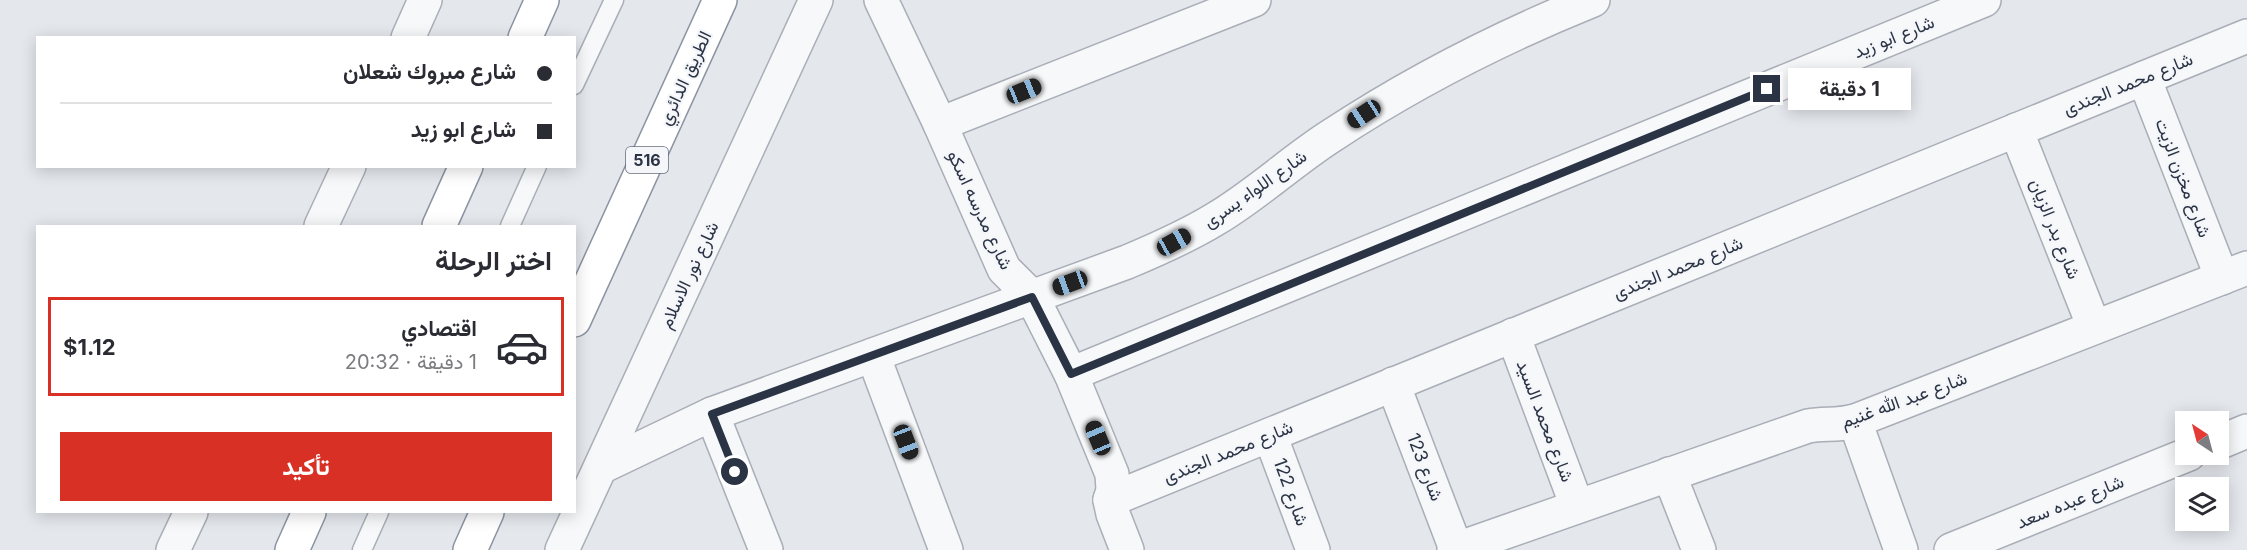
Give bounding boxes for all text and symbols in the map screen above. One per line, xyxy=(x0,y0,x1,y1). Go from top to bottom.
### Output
street label: شارع ابو زيد xyxy=(1850,11,1938,64)
street label: الطريق الدائري xyxy=(654,27,720,130)
street label: شارع محمد الجندى xyxy=(2060,48,2196,121)
text: شارع مبروك شعلان xyxy=(343,58,516,84)
callout: 1 دقيقة xyxy=(1788,68,1911,110)
route end xyxy=(1753,75,1780,102)
car xyxy=(1004,76,1044,106)
text: 1 دقيقة xyxy=(1819,77,1880,101)
car xyxy=(1344,97,1384,131)
street label: شارع مخزن الزيت xyxy=(2149,115,2216,241)
text: شارع ابو زيد xyxy=(411,116,516,142)
street label: شارع اللواء يسرى xyxy=(1199,145,1312,234)
road number: 516 xyxy=(626,147,668,173)
street label: شارع مدرسه اسكو xyxy=(942,147,1017,274)
street label: شارع بدر الزيان xyxy=(2024,176,2085,283)
street label: شارع نور الاسلام xyxy=(655,218,724,333)
car xyxy=(1154,225,1194,259)
street label: شارع محمد الجندى xyxy=(1610,232,1746,305)
text: اختر الرحلة xyxy=(435,244,552,277)
car xyxy=(1050,268,1090,298)
text: اقتصادي xyxy=(401,315,477,341)
icon: car xyxy=(495,320,549,374)
text: $1.12 xyxy=(63,334,116,360)
text: 1 دقيقة · 20:32 xyxy=(345,350,477,374)
street label: شارع محمد السيد xyxy=(1511,357,1578,485)
street label: شارع عبد الله غنيم xyxy=(1838,367,1970,434)
north arrow xyxy=(2175,411,2229,465)
map controls xyxy=(2175,411,2229,531)
street label: شارع محمد الجندى xyxy=(1160,416,1296,489)
car xyxy=(1083,418,1113,458)
car xyxy=(891,422,921,462)
street label: شارع 123 xyxy=(1401,430,1448,504)
button: تأكيد xyxy=(60,432,552,501)
street label: شارع 122 xyxy=(1268,455,1313,529)
route start xyxy=(721,458,748,485)
street label: شارع عبده سعد xyxy=(2013,470,2127,534)
button: layers xyxy=(2175,477,2229,531)

